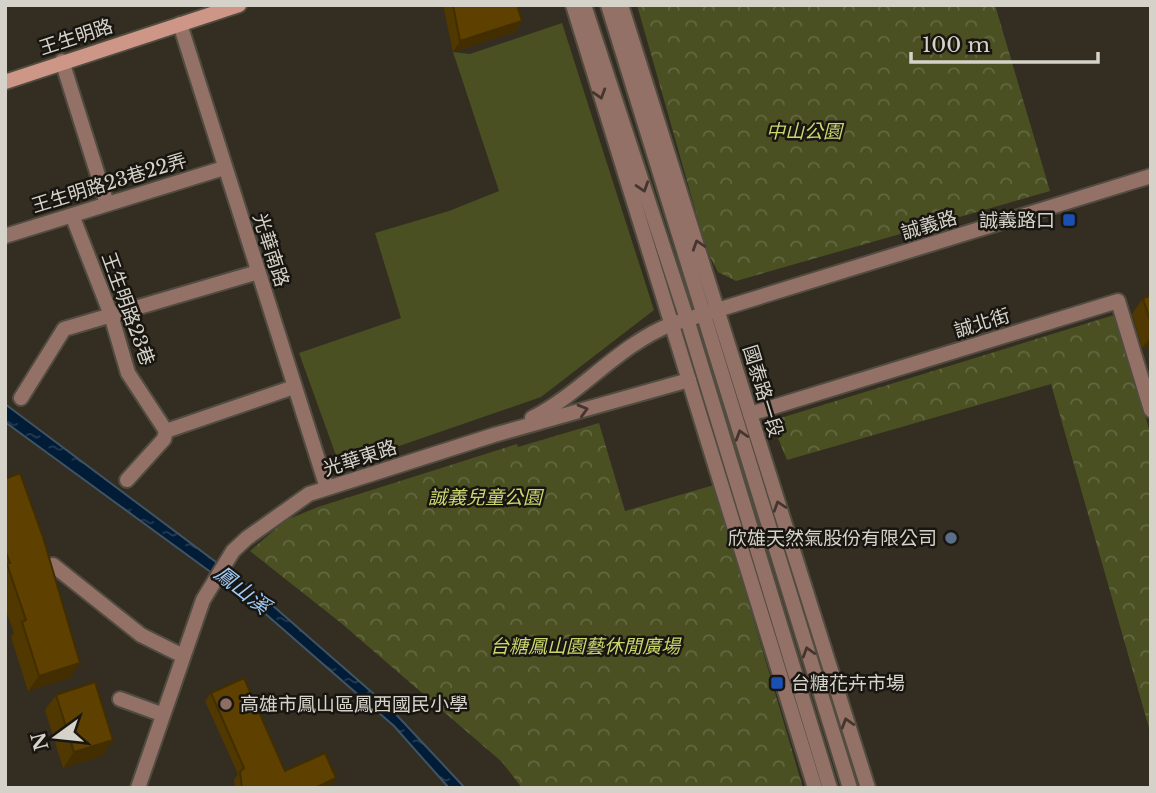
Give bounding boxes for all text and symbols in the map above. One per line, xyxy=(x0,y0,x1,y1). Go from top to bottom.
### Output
street label: 王生明路 xyxy=(36,14,116,60)
scale bar xyxy=(911,21,1098,65)
text: 100 m xyxy=(922,32,990,58)
one-way arrow xyxy=(591,88,606,100)
park label: 中山公園 xyxy=(766,120,845,143)
street label: 王生明路23巷22弄 xyxy=(29,148,189,218)
one-way arrow xyxy=(635,180,649,192)
street label: 誠義路 xyxy=(898,206,960,244)
place label: 誠義路口 xyxy=(979,209,1055,232)
street label: 光華南路 xyxy=(248,210,294,290)
marker: 誠義路口 xyxy=(1061,212,1077,228)
one-way arrow xyxy=(691,239,706,251)
street label: 王生明路23巷 xyxy=(97,249,159,369)
street label: 誠北街 xyxy=(951,304,1013,342)
street label: 國泰路一段 xyxy=(738,342,788,440)
one-way arrow xyxy=(577,403,589,418)
one-way arrow xyxy=(734,429,749,441)
street label: 光華東路 xyxy=(320,435,400,481)
park label: 誠義兒童公園 xyxy=(428,486,545,509)
one-way arrow xyxy=(773,500,787,512)
place label: 欣雄天然氣股份有限公司 xyxy=(728,527,937,550)
marker: 欣雄天然氣股份有限公司 xyxy=(943,530,959,546)
water label: 鳳山溪 xyxy=(209,560,277,621)
park label: 台糖鳳山園藝休閒廣場 xyxy=(490,635,682,658)
one-way arrow xyxy=(801,647,816,659)
place label: 台糖花卉市場 xyxy=(791,672,905,695)
marker: 台糖花卉市場 xyxy=(769,675,785,691)
place label: 高雄市鳳山區鳳西國民小學 xyxy=(240,693,468,716)
marker: 高雄市鳳山區鳳西國民小學 xyxy=(218,696,234,712)
north arrow xyxy=(21,702,91,772)
one-way arrow xyxy=(841,717,856,729)
text: N xyxy=(27,730,53,753)

